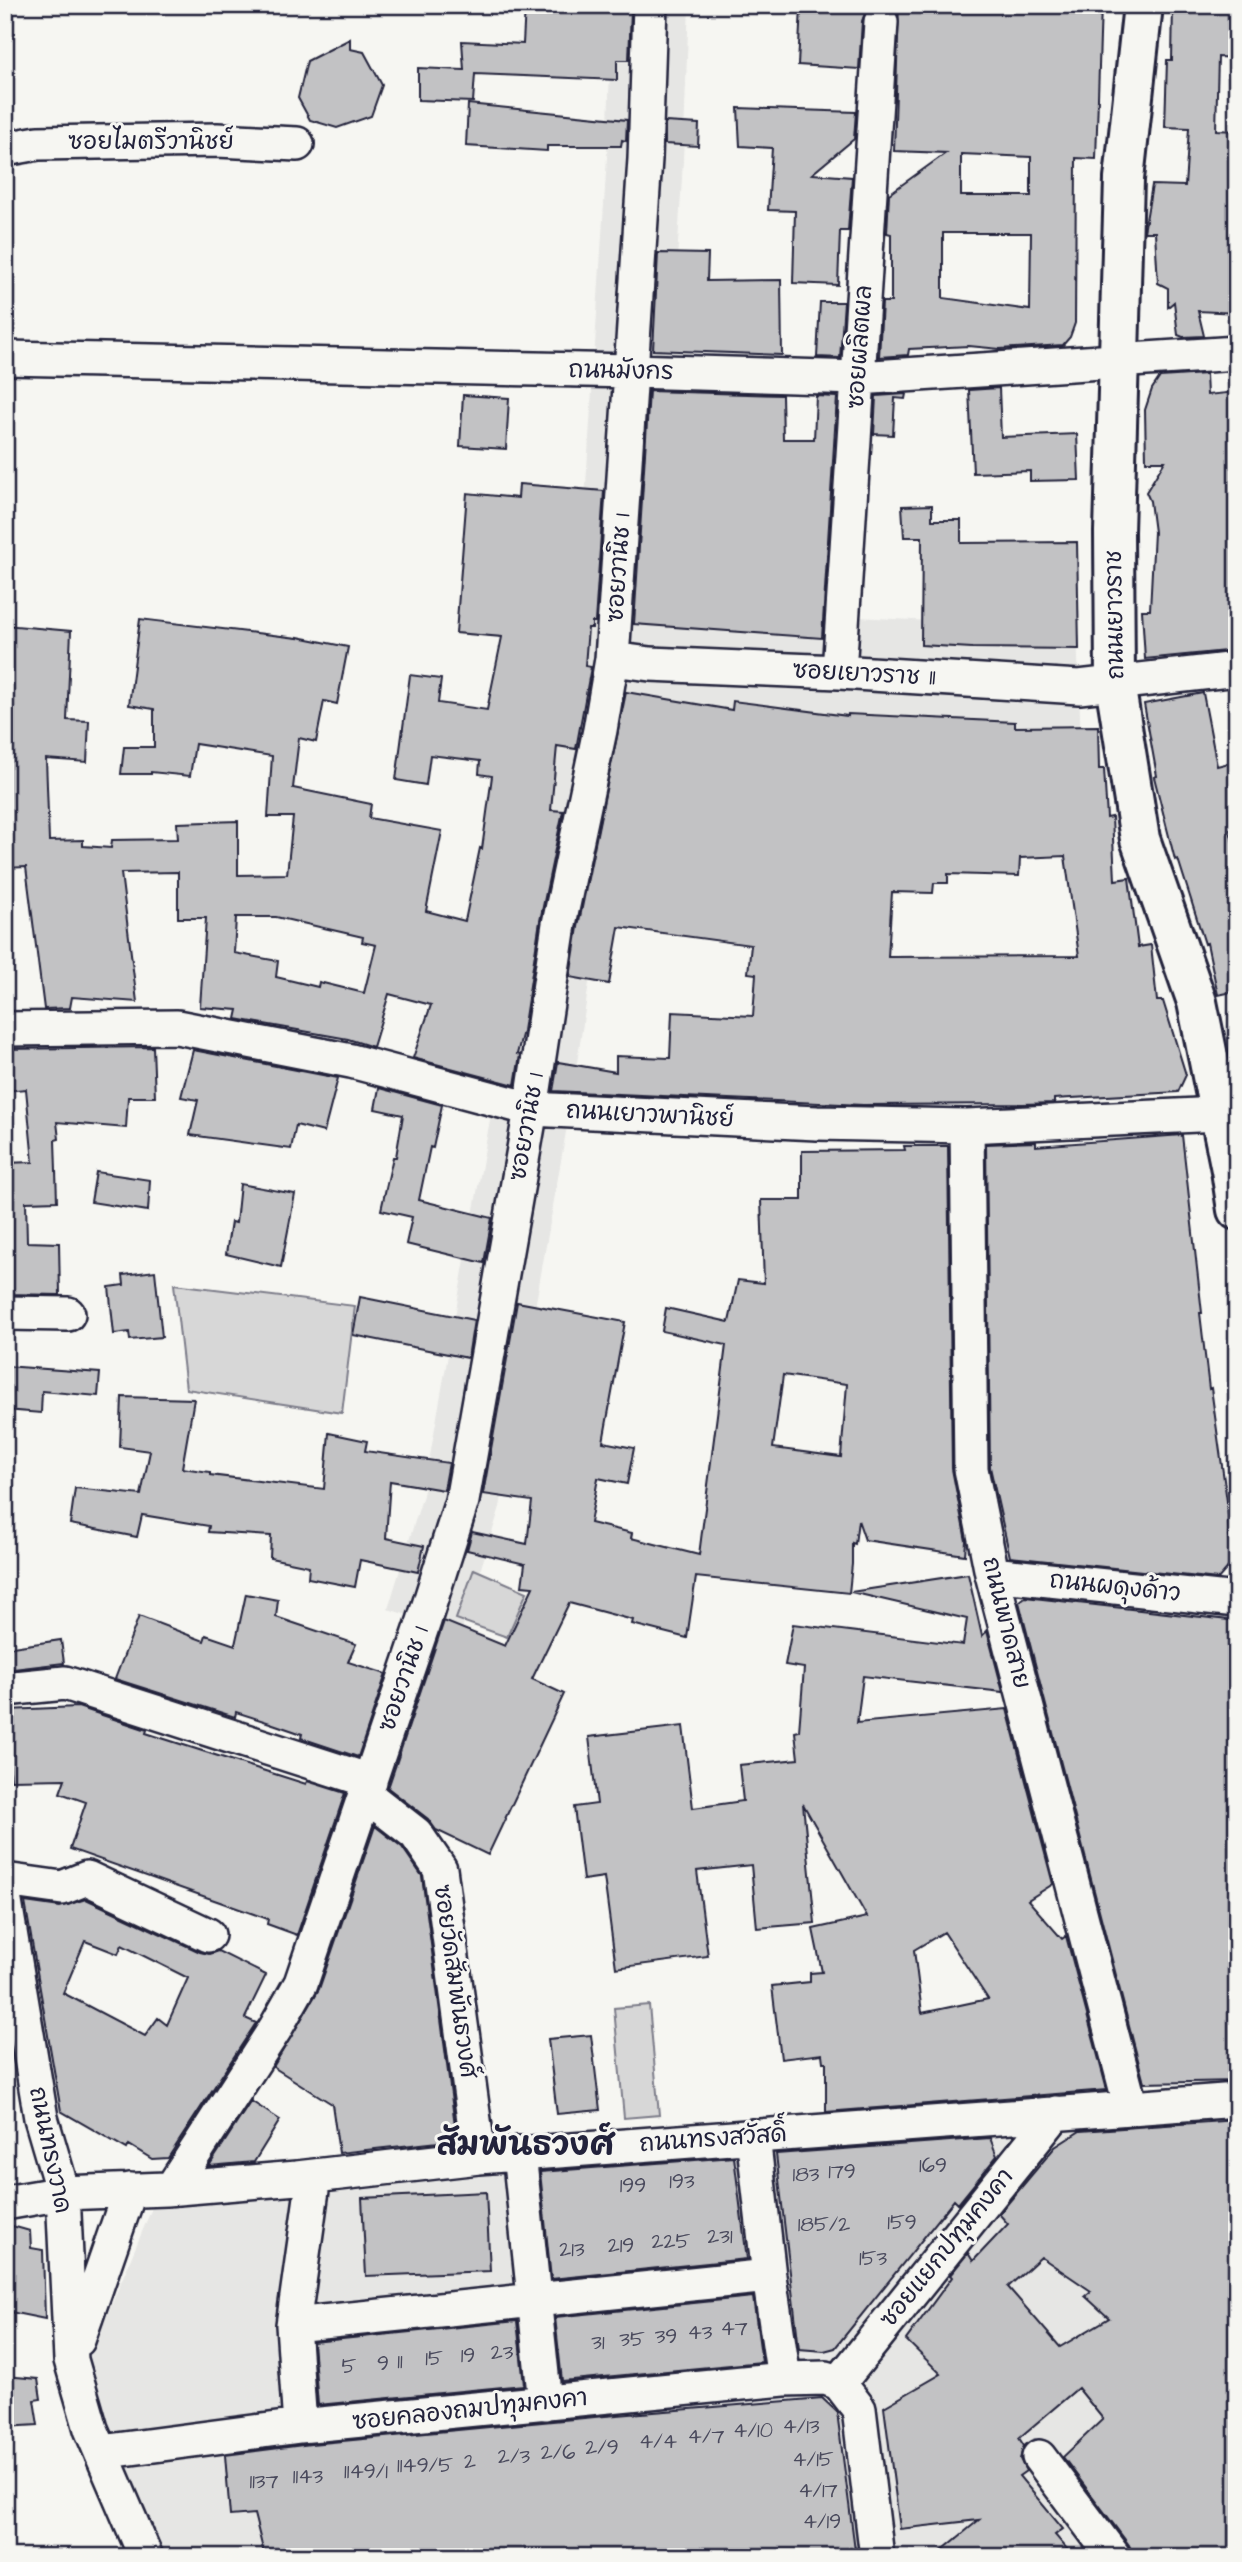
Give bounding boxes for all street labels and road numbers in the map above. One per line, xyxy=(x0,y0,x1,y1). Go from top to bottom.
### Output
street label: ซอยไมตรีวานิชย์ xyxy=(68,125,234,159)
street label: ซอยผลิตผล xyxy=(839,284,881,410)
street label: ถนนมังกร xyxy=(568,353,674,389)
street label: ซอยวานิช 1 xyxy=(598,512,640,624)
street label: ถนนเยาวราช xyxy=(1097,550,1133,680)
street label: ซอยเยาวราช 11 xyxy=(792,653,936,695)
street label: ซอยวานิช 1 xyxy=(501,1070,553,1184)
street label: ถนนเยาวพานิชย์ xyxy=(565,1094,735,1136)
street label: ถนนพาดสาย xyxy=(973,1553,1039,1693)
street label: ถนนผดุงด้าว xyxy=(1048,1563,1182,1611)
street label: ซอยวานิช 1 xyxy=(370,1622,438,1736)
street label: ซอยวัดสัมพันธวงศ์ xyxy=(425,1882,486,2081)
street label: ถนนทรงวาด xyxy=(20,2083,80,2217)
street label: ถนนทรงสวัสดิ์ xyxy=(638,2111,788,2161)
street label: ซอยแยกปทุมคงคา xyxy=(872,2161,1022,2335)
street label: ซอยคลองถมปทุมคงคา xyxy=(351,2381,589,2439)

